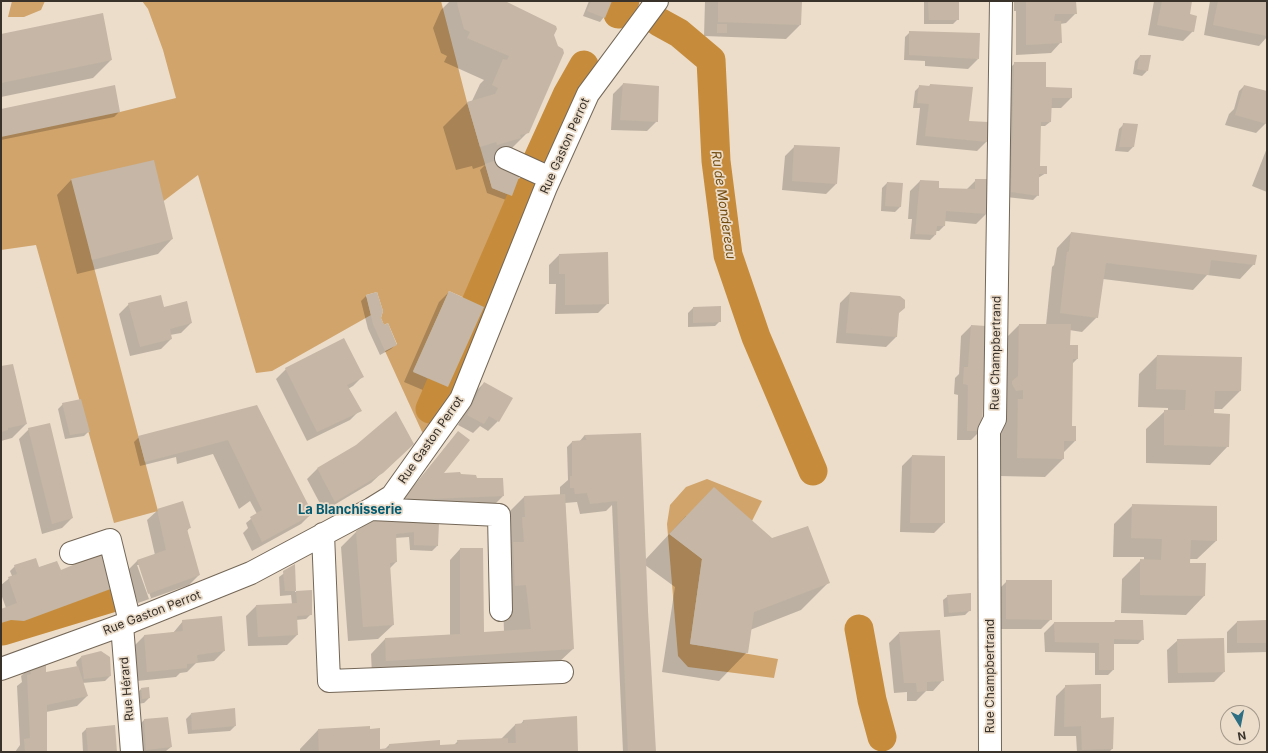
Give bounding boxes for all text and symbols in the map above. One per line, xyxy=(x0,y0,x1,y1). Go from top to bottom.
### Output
street label: Rue Gaston Perrot xyxy=(537,96,593,196)
water label: Ru de Mondereau xyxy=(708,150,738,260)
street label: Rue Champbertrand xyxy=(988,296,1004,410)
street label: Rue Gaston Perrot xyxy=(395,394,467,486)
district label: La Blanchisserie xyxy=(298,502,402,518)
street label: Rue Gaston Perrot xyxy=(101,588,203,638)
street label: Rue Champbertrand xyxy=(983,619,997,733)
street label: Rue Hérard xyxy=(117,656,137,722)
north arrow xyxy=(1220,705,1260,745)
text: N xyxy=(1237,728,1247,743)

